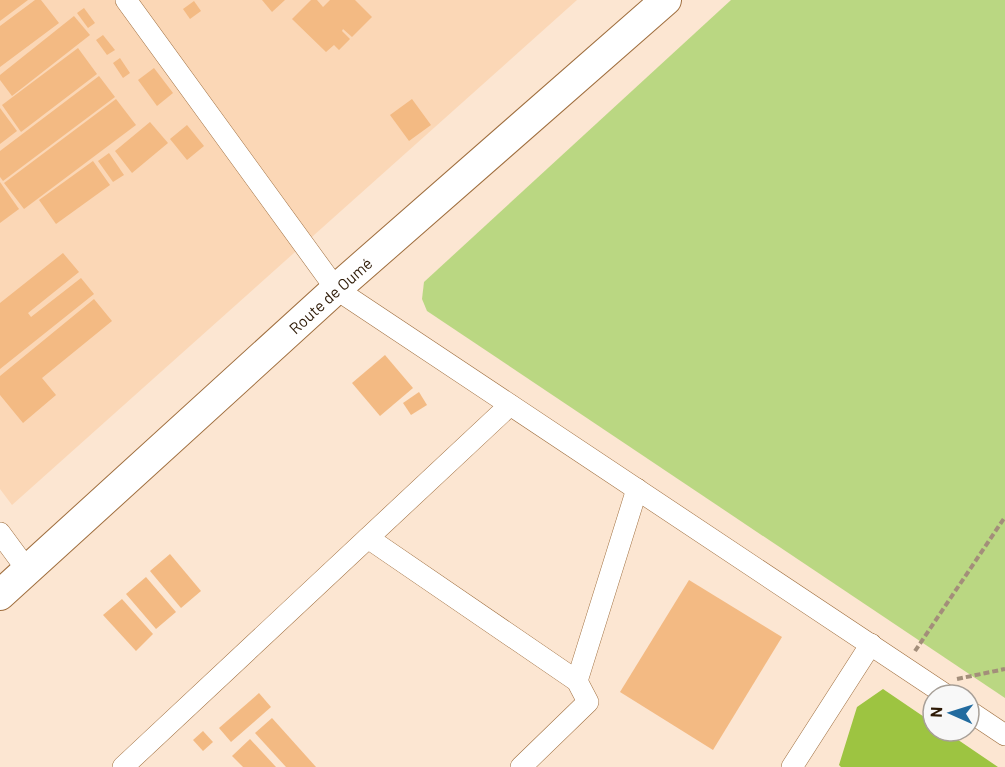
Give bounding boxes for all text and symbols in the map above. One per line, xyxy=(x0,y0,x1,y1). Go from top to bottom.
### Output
street label: Route de Oumé xyxy=(285,253,375,337)
north arrow xyxy=(921,683,981,743)
text: N xyxy=(926,706,945,718)

